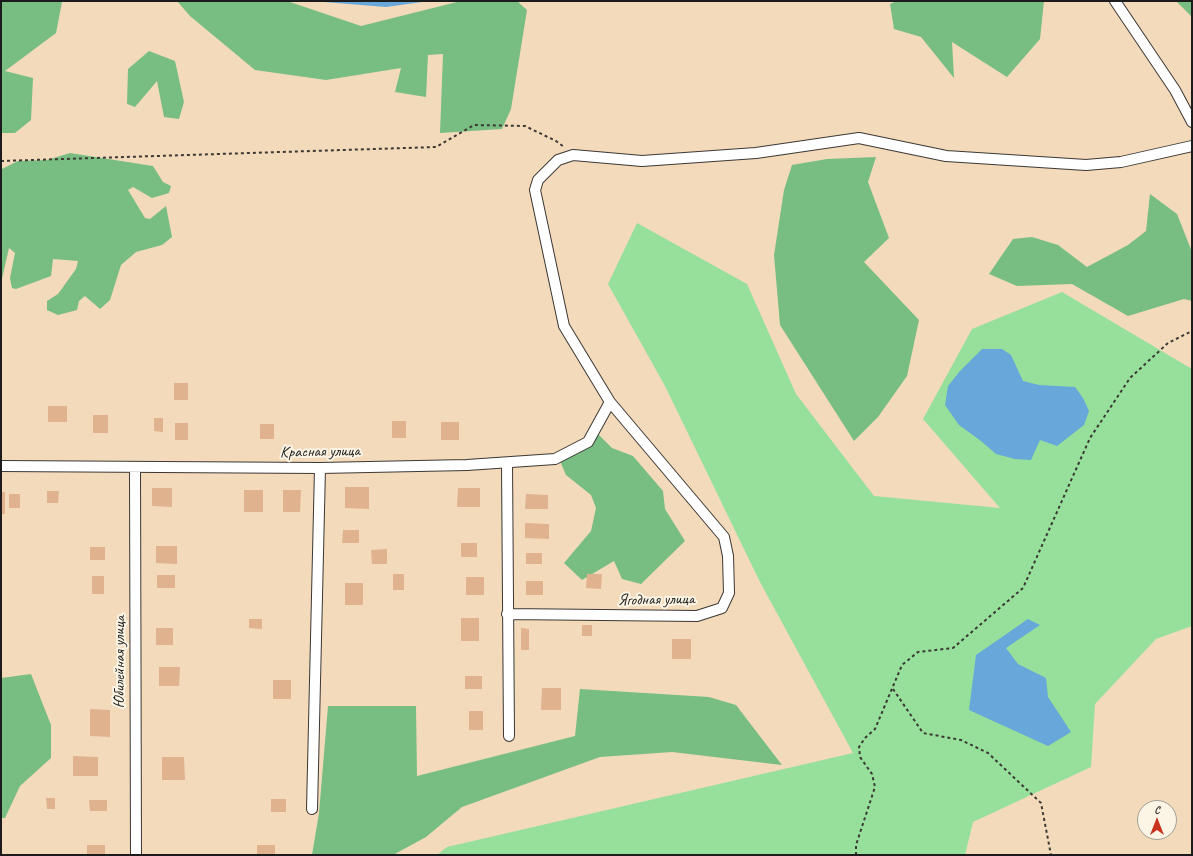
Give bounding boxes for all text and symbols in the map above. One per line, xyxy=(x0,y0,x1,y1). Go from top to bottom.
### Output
street label: Красная улица xyxy=(280,442,360,462)
street label: Ягодная улица xyxy=(617,590,695,610)
street label: Юбилейная улица xyxy=(110,616,130,708)
north arrow xyxy=(1137,800,1177,840)
text: С xyxy=(1154,802,1160,816)

